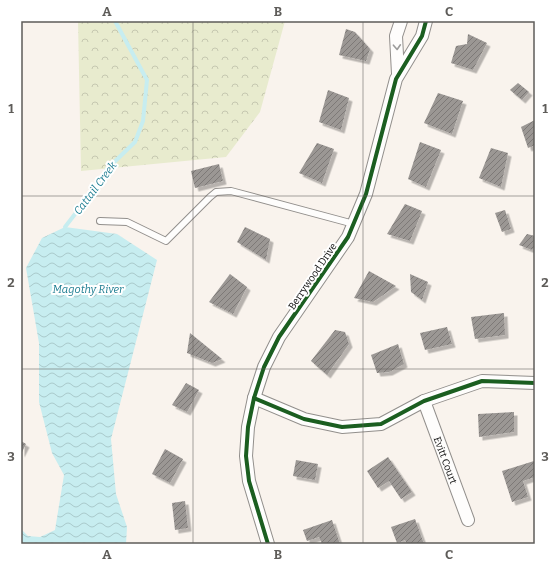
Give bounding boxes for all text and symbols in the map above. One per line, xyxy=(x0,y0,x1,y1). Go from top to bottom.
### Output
text: A xyxy=(102,4,112,19)
text: B xyxy=(274,4,282,19)
text: C xyxy=(445,4,453,19)
one-way arrow xyxy=(393,44,401,50)
text: 1 xyxy=(8,101,14,116)
text: 1 xyxy=(542,101,548,116)
water label: Cattail Creek xyxy=(71,158,120,217)
street label: Berrywood Drive xyxy=(286,241,340,312)
text: 2 xyxy=(7,275,15,290)
text: 2 xyxy=(541,275,549,290)
water label: Magothy River xyxy=(52,283,124,296)
street label: Evitt Court xyxy=(431,435,459,486)
text: 3 xyxy=(7,449,15,464)
text: 3 xyxy=(541,449,549,464)
text: A xyxy=(102,547,112,562)
text: B xyxy=(274,547,282,562)
text: C xyxy=(445,547,453,562)

